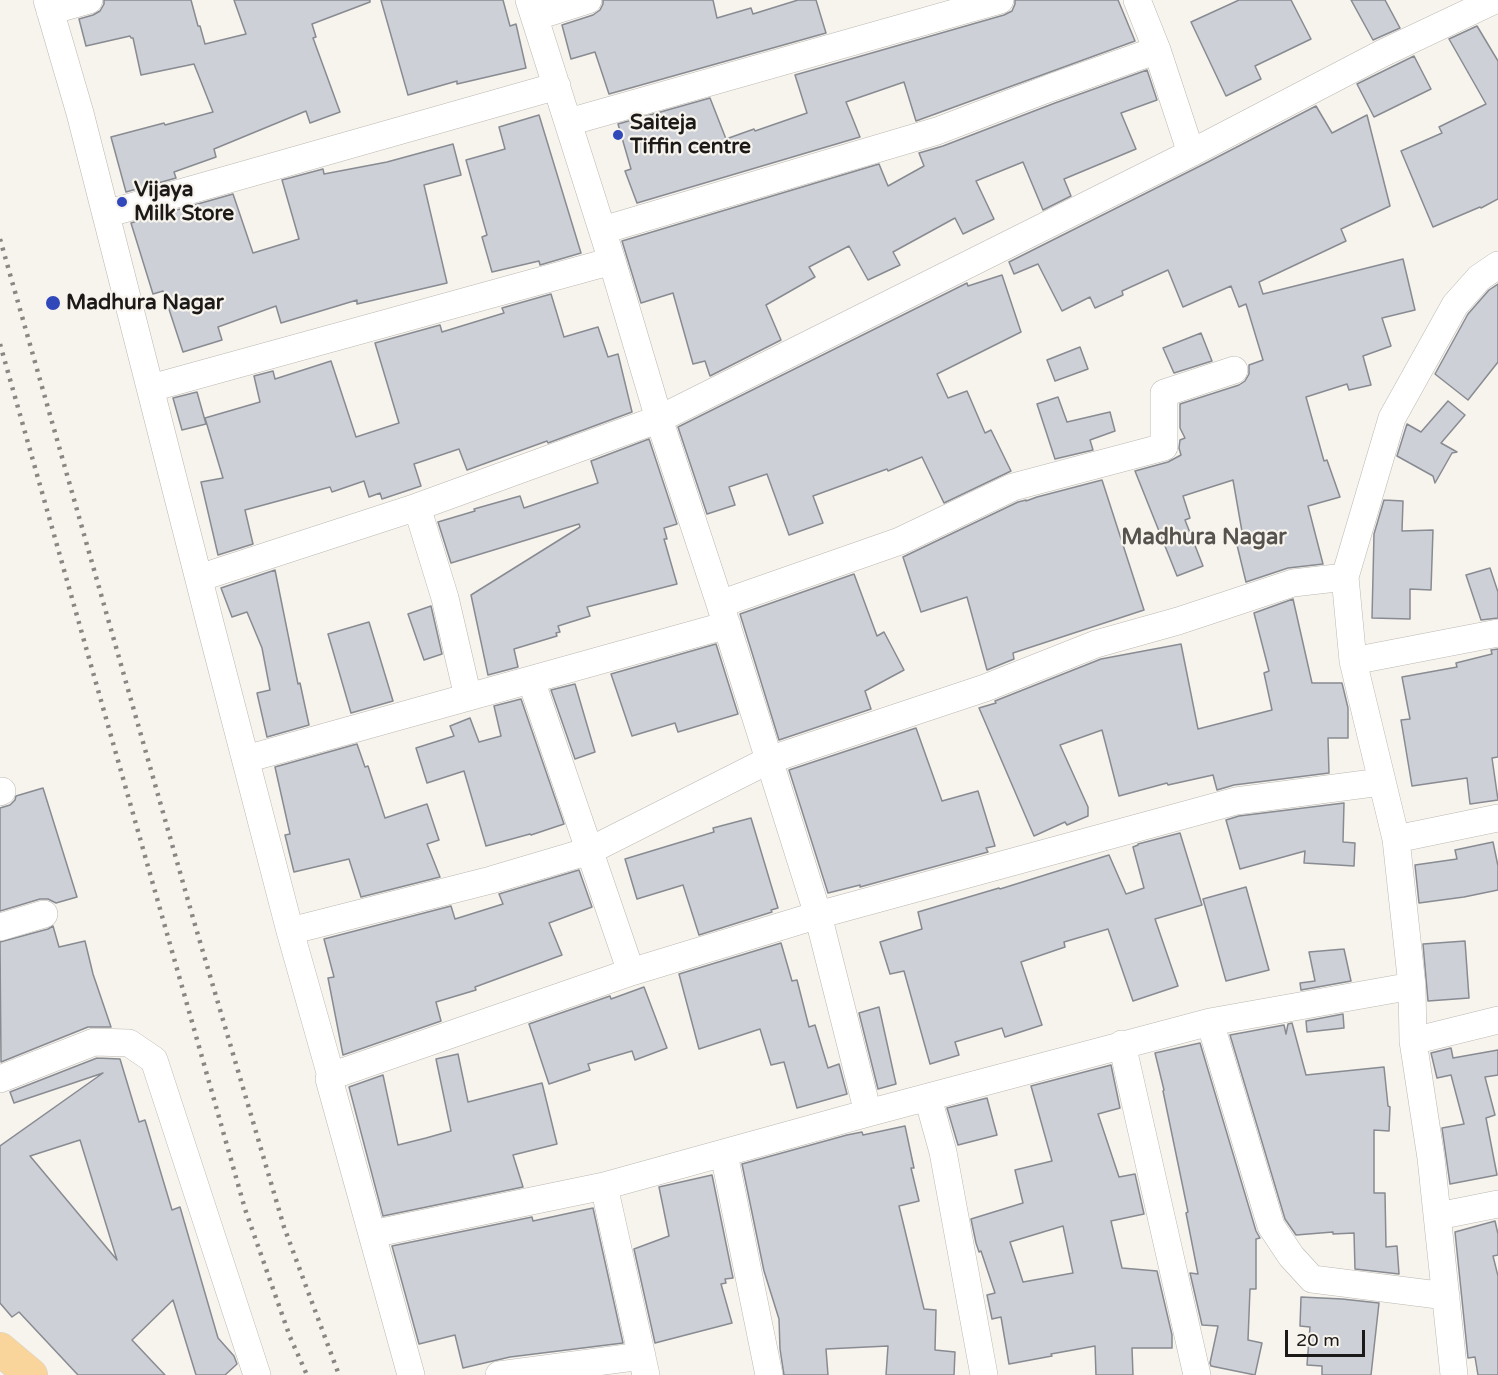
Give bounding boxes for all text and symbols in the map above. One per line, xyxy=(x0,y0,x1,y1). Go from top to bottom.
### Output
place label: Saiteja Tiffin centre xyxy=(630,110,751,160)
marker: Saiteja Tiffin centre xyxy=(611,128,625,142)
place label: Vijaya Milk Store xyxy=(134,177,234,227)
marker: Vijaya Milk Store xyxy=(115,195,129,209)
place label: Madhura Nagar xyxy=(66,290,224,316)
marker: Madhura Nagar xyxy=(44,294,62,312)
district label: Madhura Nagar xyxy=(1121,525,1287,551)
scale bar xyxy=(1288,1318,1368,1356)
text: 20 m xyxy=(1296,1329,1340,1351)

